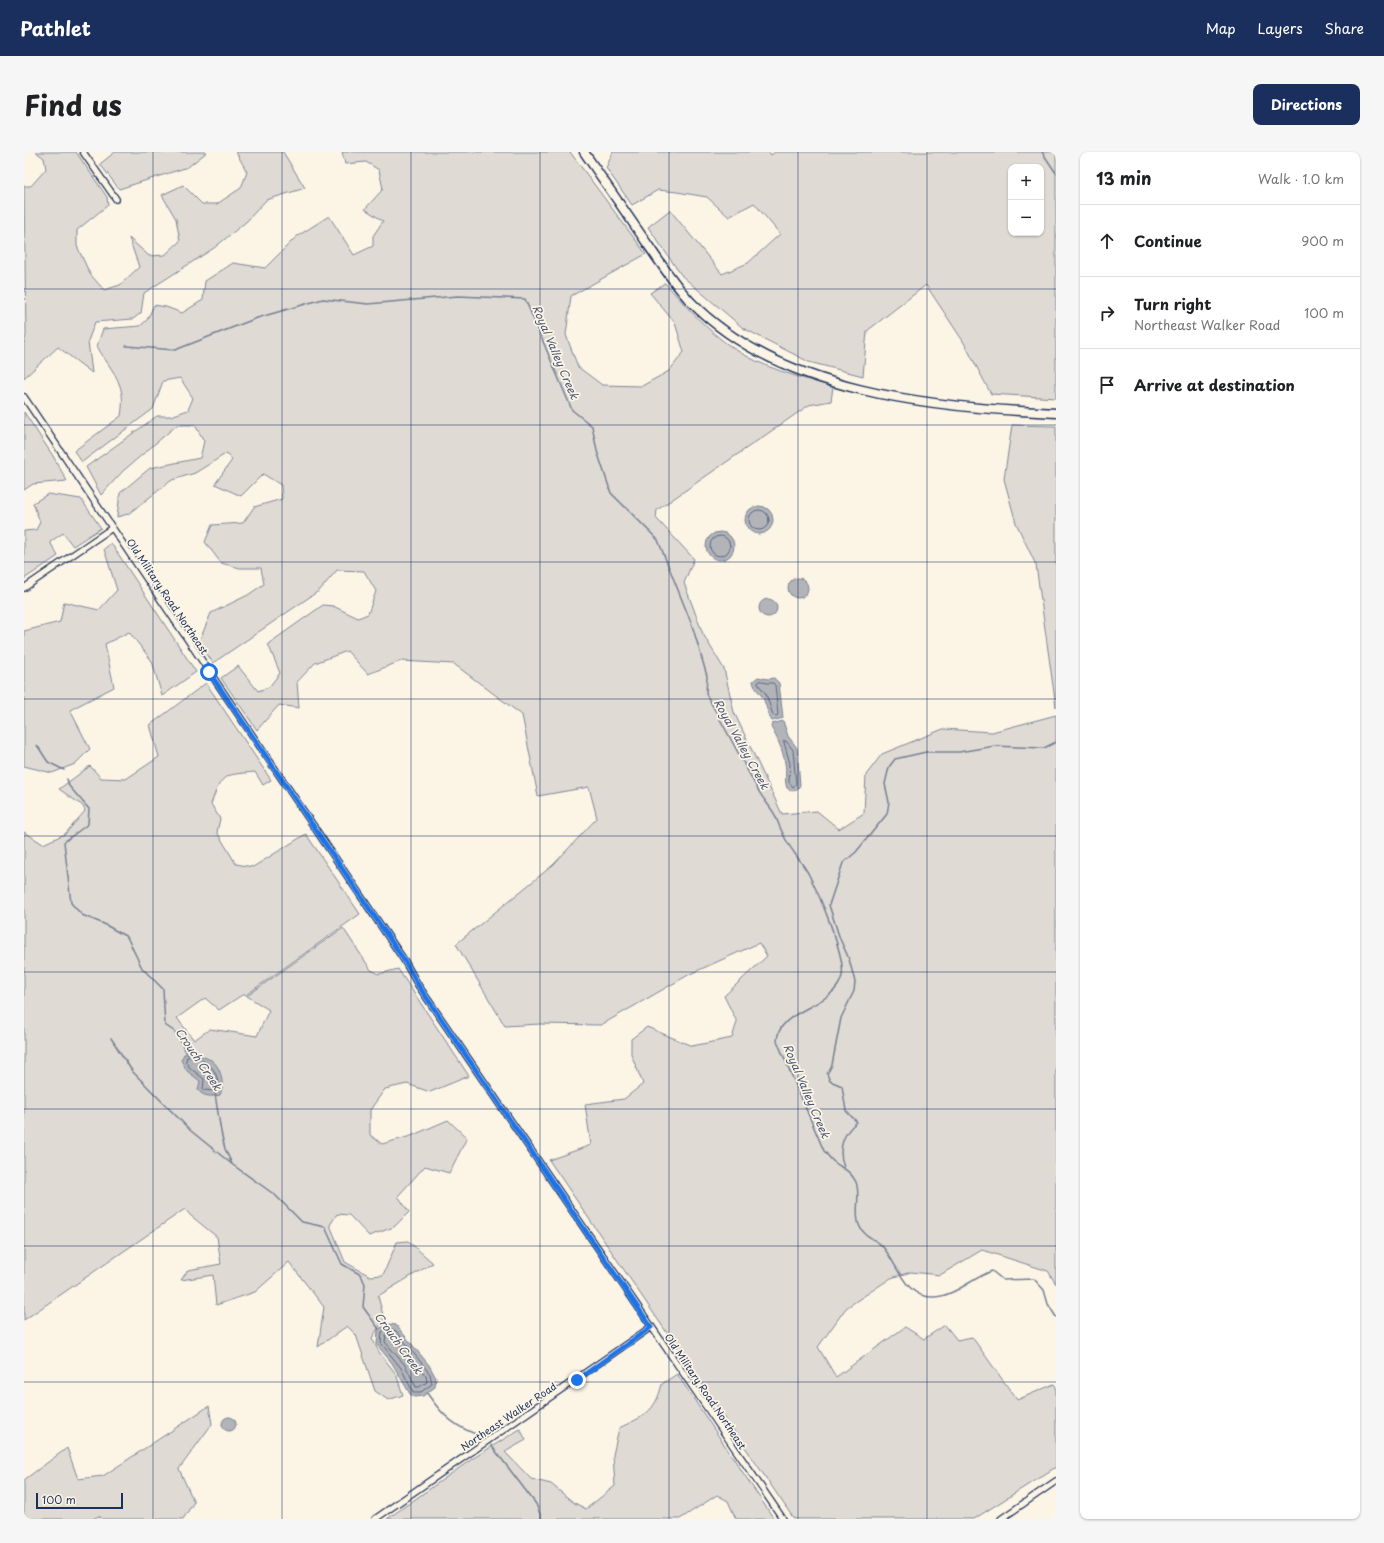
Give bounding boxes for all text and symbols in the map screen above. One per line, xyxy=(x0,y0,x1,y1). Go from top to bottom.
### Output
text: Pathlet xyxy=(20,14,91,42)
text: Map xyxy=(1206,18,1236,39)
text: Layers xyxy=(1258,18,1303,39)
text: Share xyxy=(1325,18,1364,39)
text: Find us xyxy=(24,83,122,126)
button: Directions xyxy=(1253,84,1360,125)
map controls xyxy=(1008,164,1044,236)
button: + xyxy=(1008,164,1044,200)
text: 13 min xyxy=(1096,165,1151,191)
text: Walk · 1.0 km xyxy=(1258,169,1344,188)
button: − xyxy=(1008,200,1044,236)
text: Continue xyxy=(1134,229,1202,252)
icon: ahead xyxy=(1096,230,1118,252)
text: 900 m xyxy=(1301,231,1344,250)
text: Turn right xyxy=(1134,292,1211,315)
water label: Royal Valley Creek xyxy=(528,302,584,403)
icon: right xyxy=(1096,302,1118,324)
text: 100 m xyxy=(1304,303,1344,322)
text: Northeast Walker Road xyxy=(1134,315,1280,334)
text: Arrive at destination xyxy=(1134,373,1295,396)
icon: arrive xyxy=(1096,374,1118,396)
street label: Old Military Road Northeast xyxy=(123,535,213,658)
route start xyxy=(200,663,218,681)
water label: Royal Valley Creek xyxy=(710,696,775,793)
water label: Crouch Creek xyxy=(172,1024,227,1095)
water label: Royal Valley Creek xyxy=(779,1041,835,1142)
water label: Crouch Creek xyxy=(371,1309,428,1378)
street label: Old Military Road Northeast xyxy=(661,1330,751,1453)
route end xyxy=(568,1371,586,1389)
street label: Northeast Walker Road xyxy=(457,1378,559,1454)
scale bar xyxy=(36,1491,123,1510)
text: 100 m xyxy=(42,1491,76,1508)

